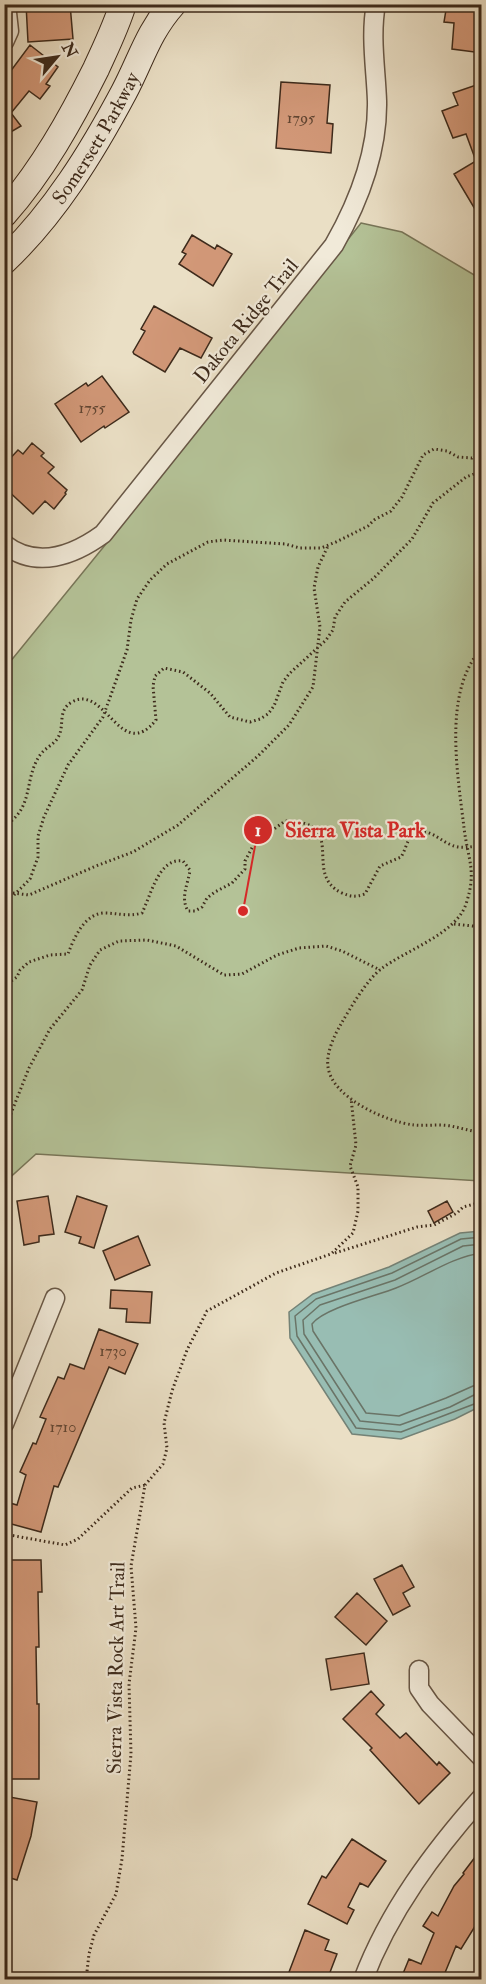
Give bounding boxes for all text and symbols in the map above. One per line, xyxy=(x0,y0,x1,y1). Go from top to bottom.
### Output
north arrow xyxy=(27,27,87,87)
text: N xyxy=(57,38,82,62)
street label: Somersett Parkway xyxy=(46,67,145,209)
house number: 1795 xyxy=(287,108,315,128)
street label: Dakota Ridge Trail xyxy=(188,254,304,388)
house number: 1755 xyxy=(78,398,106,418)
callout: Sierra Vista Park xyxy=(243,811,437,850)
text: Sierra Vista Park xyxy=(285,817,426,844)
text: 1 xyxy=(255,819,261,842)
house number: 1730 xyxy=(99,1341,127,1361)
house number: 1710 xyxy=(50,1417,76,1437)
street label: Sierra Vista Rock Art Trail xyxy=(102,1562,130,1774)

